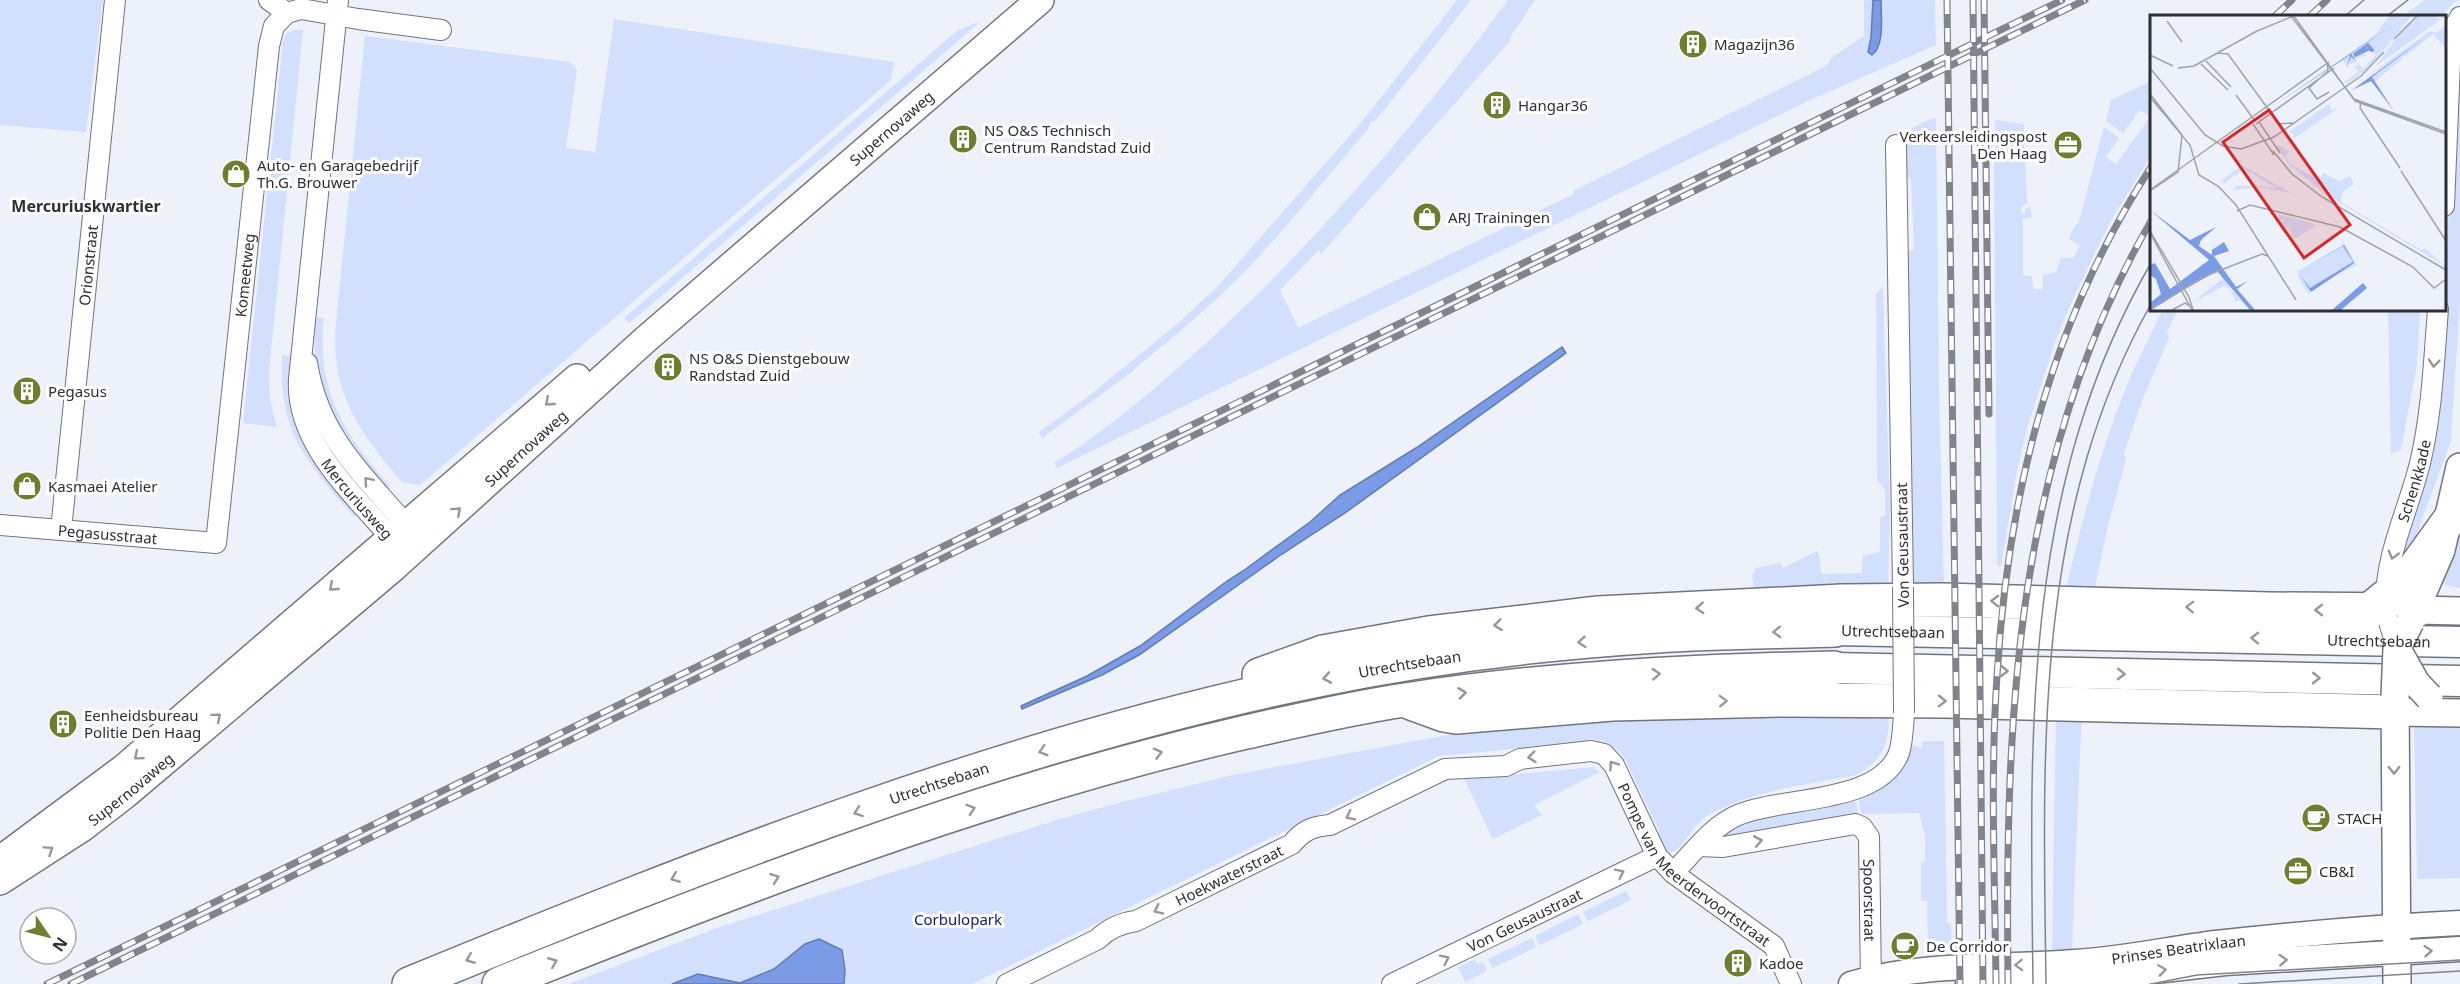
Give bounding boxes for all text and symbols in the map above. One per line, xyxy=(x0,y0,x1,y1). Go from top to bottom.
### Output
inset map xyxy=(2150,15,2445,310)
building icon: Magazijn36 xyxy=(1677,28,1709,60)
place label: Magazijn36 xyxy=(1714,34,1795,54)
street label: Supernovaweg xyxy=(845,86,938,170)
building icon: Hangar36 xyxy=(1481,89,1513,121)
place label: Hangar36 xyxy=(1518,95,1588,115)
place label: NS O&S Technisch Centrum Randstad Zuid xyxy=(984,120,1151,157)
building icon: NS O&S Technisch Centrum Randstad Zuid xyxy=(947,123,979,155)
place label: Verkeersleidingspost Den Haag xyxy=(1899,126,2048,163)
office icon: Verkeersleidingspost Den Haag xyxy=(2052,129,2084,161)
place label: Auto- en Garagebedrijf Th.G. Brouwer xyxy=(257,155,419,192)
shop icon: Auto- en Garagebedrijf Th.G. Brouwer xyxy=(220,158,252,190)
district label: Mercuriuskwartier xyxy=(11,195,161,217)
shop icon: ARJ Trainingen xyxy=(1411,201,1443,233)
place label: ARJ Trainingen xyxy=(1448,207,1550,227)
street label: Orionstraat xyxy=(74,224,102,307)
street label: Komeetweg xyxy=(230,232,259,318)
place label: NS O&S Dienstgebouw Randstad Zuid xyxy=(689,348,850,385)
building icon: NS O&S Dienstgebouw Randstad Zuid xyxy=(652,351,684,383)
one-way arrow xyxy=(2428,358,2441,367)
building icon: Pegasus xyxy=(11,375,43,407)
place label: Pegasus xyxy=(48,381,107,401)
one-way arrow xyxy=(546,395,556,406)
street label: Supernovaweg xyxy=(480,405,571,491)
street label: Schenkkade xyxy=(2393,438,2435,524)
street label: Mercuriusweg xyxy=(317,454,398,543)
shop icon: Kasmaei Atelier xyxy=(11,470,43,502)
place label: Kasmaei Atelier xyxy=(48,476,157,496)
one-way arrow xyxy=(364,477,375,488)
street label: Von Geusaustraat xyxy=(1891,482,1913,608)
one-way arrow xyxy=(450,507,461,518)
street label: Pegasusstraat xyxy=(57,520,159,548)
one-way arrow xyxy=(2388,549,2400,559)
one-way arrow xyxy=(329,580,340,591)
one-way arrow xyxy=(1990,595,1999,608)
one-way arrow xyxy=(2185,600,2194,613)
one-way arrow xyxy=(1695,602,1704,615)
one-way arrow xyxy=(2314,604,2323,616)
one-way arrow xyxy=(1493,618,1502,631)
street label: Utrechtsebaan xyxy=(1841,620,1945,642)
one-way arrow xyxy=(1772,626,1781,638)
street label: Utrechtsebaan xyxy=(2327,629,2431,651)
one-way arrow xyxy=(2250,632,2259,644)
one-way arrow xyxy=(1578,636,1587,649)
street label: Utrechtsebaan xyxy=(1357,646,1462,682)
one-way arrow xyxy=(2000,665,2009,678)
one-way arrow xyxy=(1652,668,1661,681)
one-way arrow xyxy=(2117,668,2126,680)
one-way arrow xyxy=(2312,671,2321,684)
one-way arrow xyxy=(1322,672,1332,684)
one-way arrow xyxy=(1458,687,1467,700)
one-way arrow xyxy=(1718,695,1727,707)
one-way arrow xyxy=(1937,695,1946,707)
place label: Eenheidsbureau Politie Den Haag xyxy=(84,705,201,742)
building icon: Eenheidsbureau Politie Den Haag xyxy=(47,708,79,740)
one-way arrow xyxy=(210,713,221,724)
one-way arrow xyxy=(1038,743,1049,756)
street label: Supernovaweg xyxy=(84,748,178,830)
one-way arrow xyxy=(1152,748,1162,761)
one-way arrow xyxy=(134,749,145,760)
one-way arrow xyxy=(1528,751,1537,763)
street label: Utrechtsebaan xyxy=(887,757,991,809)
one-way arrow xyxy=(1609,761,1620,772)
one-way arrow xyxy=(2388,766,2401,775)
street label: Pompe van Meerdervoortstraat xyxy=(1614,779,1775,951)
cafe icon: STACH xyxy=(2300,802,2332,834)
one-way arrow xyxy=(965,803,976,816)
one-way arrow xyxy=(853,804,864,817)
one-way arrow xyxy=(1346,808,1357,820)
place label: STACH xyxy=(2337,808,2382,828)
one-way arrow xyxy=(1754,835,1763,847)
street label: Hoekwaterstraat xyxy=(1172,840,1287,910)
one-way arrow xyxy=(43,846,54,857)
office icon: CB&I xyxy=(2282,855,2314,887)
street label: Spoorstraat xyxy=(1859,859,1880,942)
place label: CB&I xyxy=(2319,861,2354,881)
one-way arrow xyxy=(1614,869,1625,881)
one-way arrow xyxy=(670,871,681,884)
one-way arrow xyxy=(769,872,780,885)
street label: Von Geusaustraat xyxy=(1464,884,1586,956)
one-way arrow xyxy=(1154,902,1165,914)
north arrow xyxy=(18,906,78,966)
park label: Corbulopark xyxy=(914,909,1002,929)
cafe icon: De Corridor xyxy=(1889,930,1921,962)
street label: Prinses Beatrixlaan xyxy=(2110,930,2247,968)
text: N xyxy=(48,933,73,956)
place label: De Corridor xyxy=(1926,936,2009,956)
one-way arrow xyxy=(2424,945,2433,958)
building icon: Kadoe xyxy=(1722,947,1754,979)
one-way arrow xyxy=(466,952,477,964)
place label: Kadoe xyxy=(1759,953,1803,973)
one-way arrow xyxy=(2279,953,2288,966)
one-way arrow xyxy=(1438,954,1449,966)
one-way arrow xyxy=(547,957,558,970)
one-way arrow xyxy=(2015,958,2024,971)
one-way arrow xyxy=(2158,965,2167,977)

